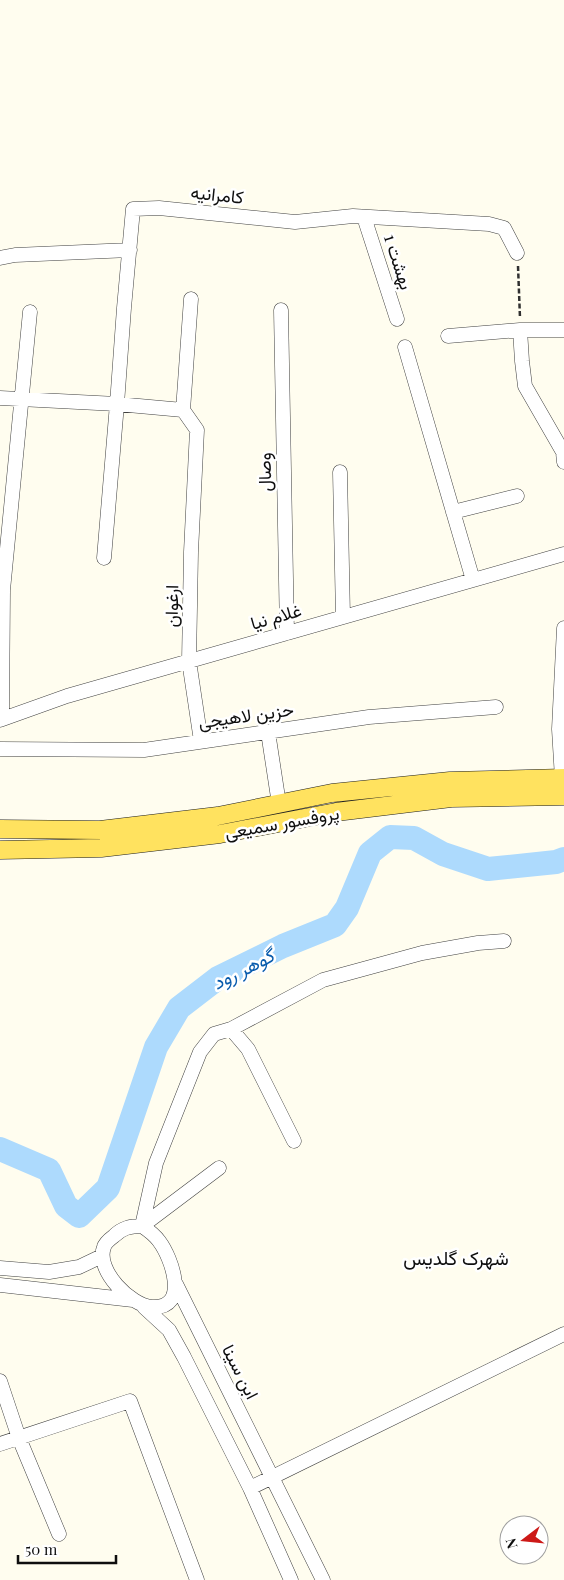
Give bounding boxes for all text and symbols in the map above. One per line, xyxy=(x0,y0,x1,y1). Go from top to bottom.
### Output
street label: کامرانیه xyxy=(189,179,245,209)
street label: بهشت 1 xyxy=(379,231,419,293)
street label: وصال xyxy=(252,452,276,492)
street label: ارغوان xyxy=(159,584,183,628)
street label: غلام نیا xyxy=(248,597,304,636)
street label: حزین لاهیجی xyxy=(197,696,295,734)
street label: پروفسور سمیعی xyxy=(223,800,341,845)
water label: گوهر رود xyxy=(207,940,281,995)
district label: شهرک گلدیس xyxy=(403,1244,509,1270)
street label: ابن سینا xyxy=(217,1340,265,1403)
north arrow xyxy=(499,1515,549,1565)
scale bar xyxy=(18,1532,115,1564)
text: N xyxy=(500,1536,522,1551)
text: 50 m xyxy=(25,1539,58,1559)

